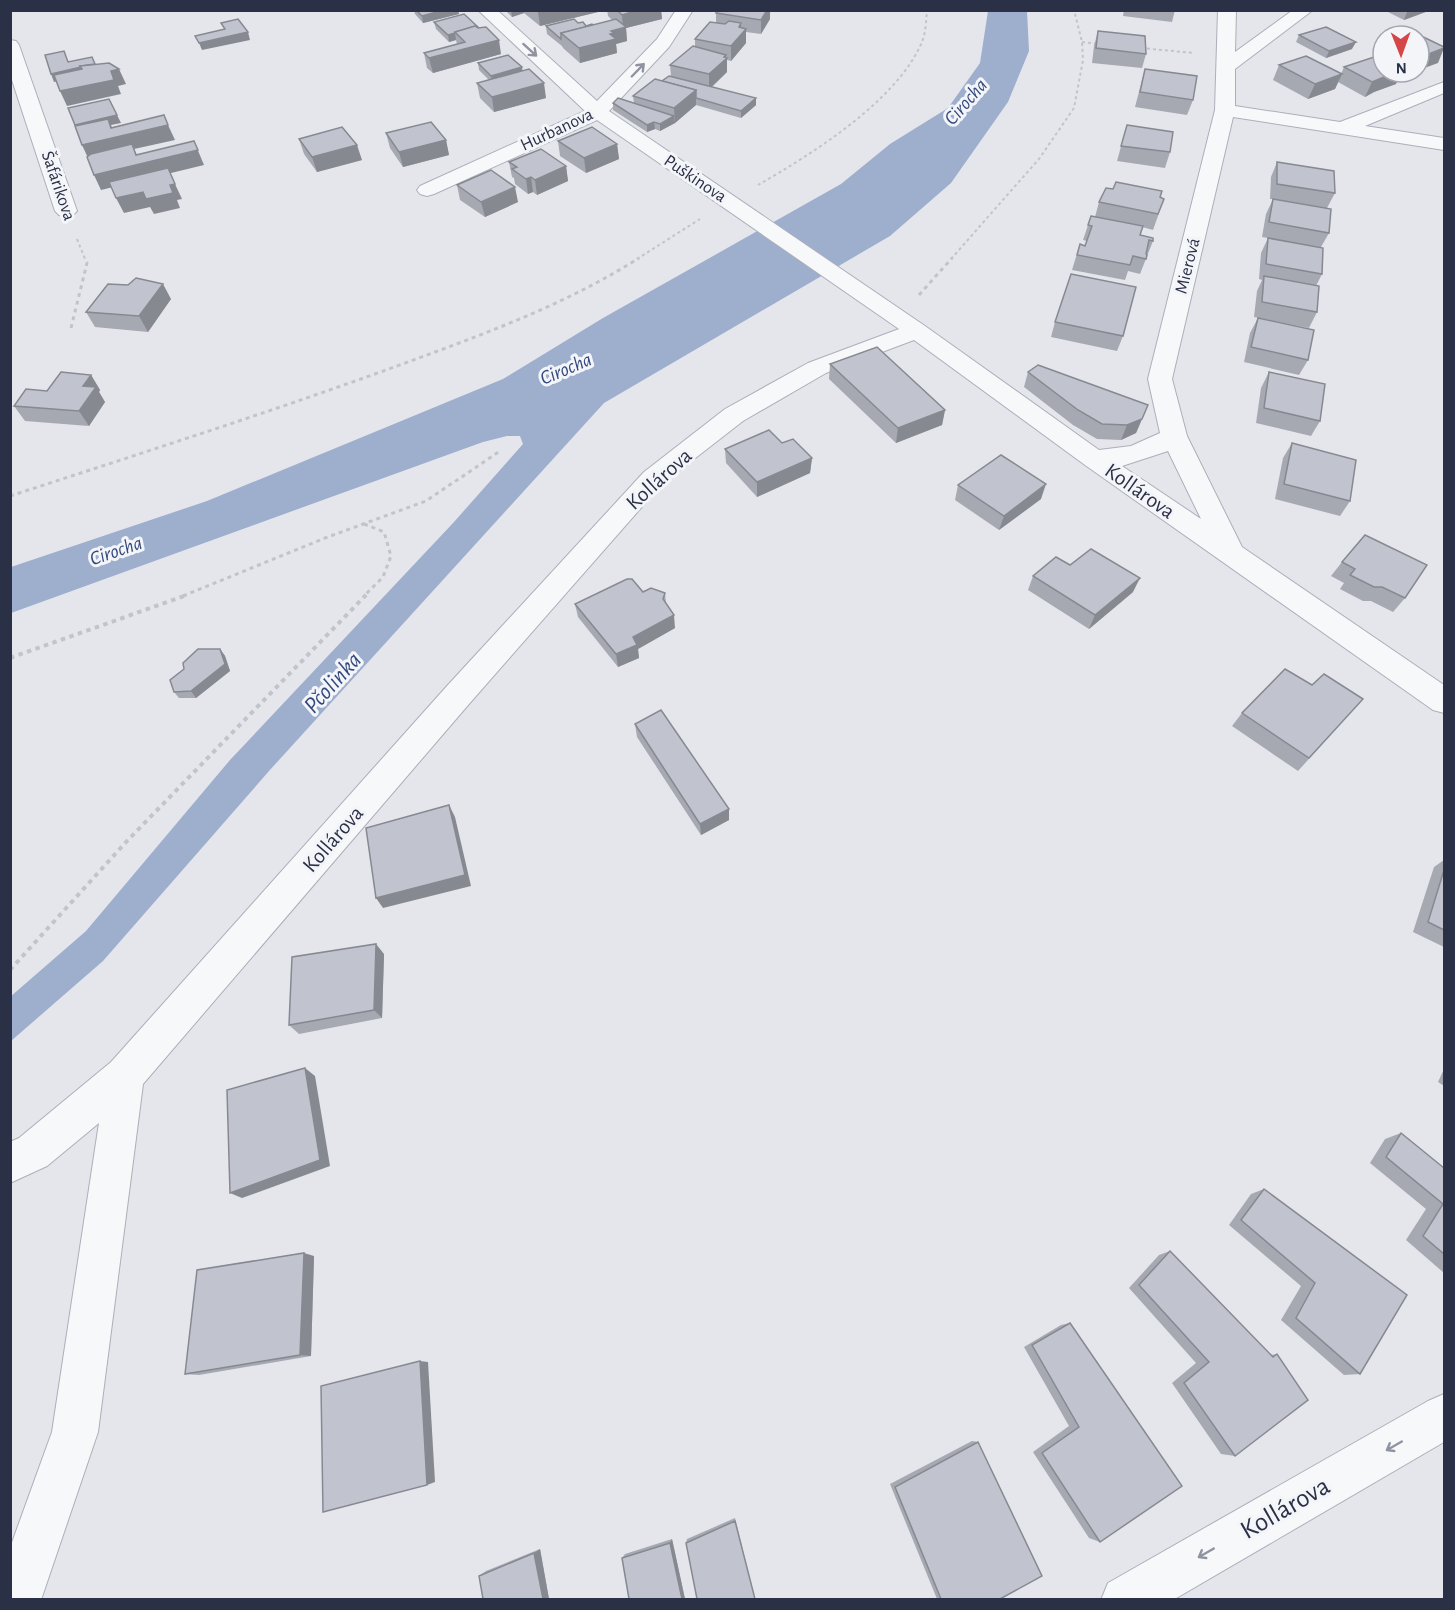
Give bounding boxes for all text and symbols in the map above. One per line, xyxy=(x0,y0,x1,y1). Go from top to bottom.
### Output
north arrow xyxy=(1371,24,1431,84)
one-way arrow xyxy=(522,43,537,57)
text: N xyxy=(1396,60,1407,76)
one-way arrow xyxy=(631,62,646,77)
water label: Cirocha xyxy=(941,75,991,129)
street label: Hurbanova xyxy=(518,105,596,155)
street label: Šafárikova xyxy=(38,148,81,223)
street label: Puškinova xyxy=(661,152,729,206)
street label: Mierová xyxy=(1172,236,1204,296)
water label: Cirocha xyxy=(537,349,595,389)
street label: Kollárova xyxy=(622,444,696,514)
street label: Kollárova xyxy=(1101,459,1179,523)
water label: Cirocha xyxy=(87,533,145,569)
water label: Pčolinka xyxy=(300,648,366,718)
street label: Kollárova xyxy=(299,802,367,876)
one-way arrow xyxy=(1386,1440,1403,1452)
street label: Kollárova xyxy=(1236,1472,1334,1544)
one-way arrow xyxy=(1198,1548,1215,1560)

